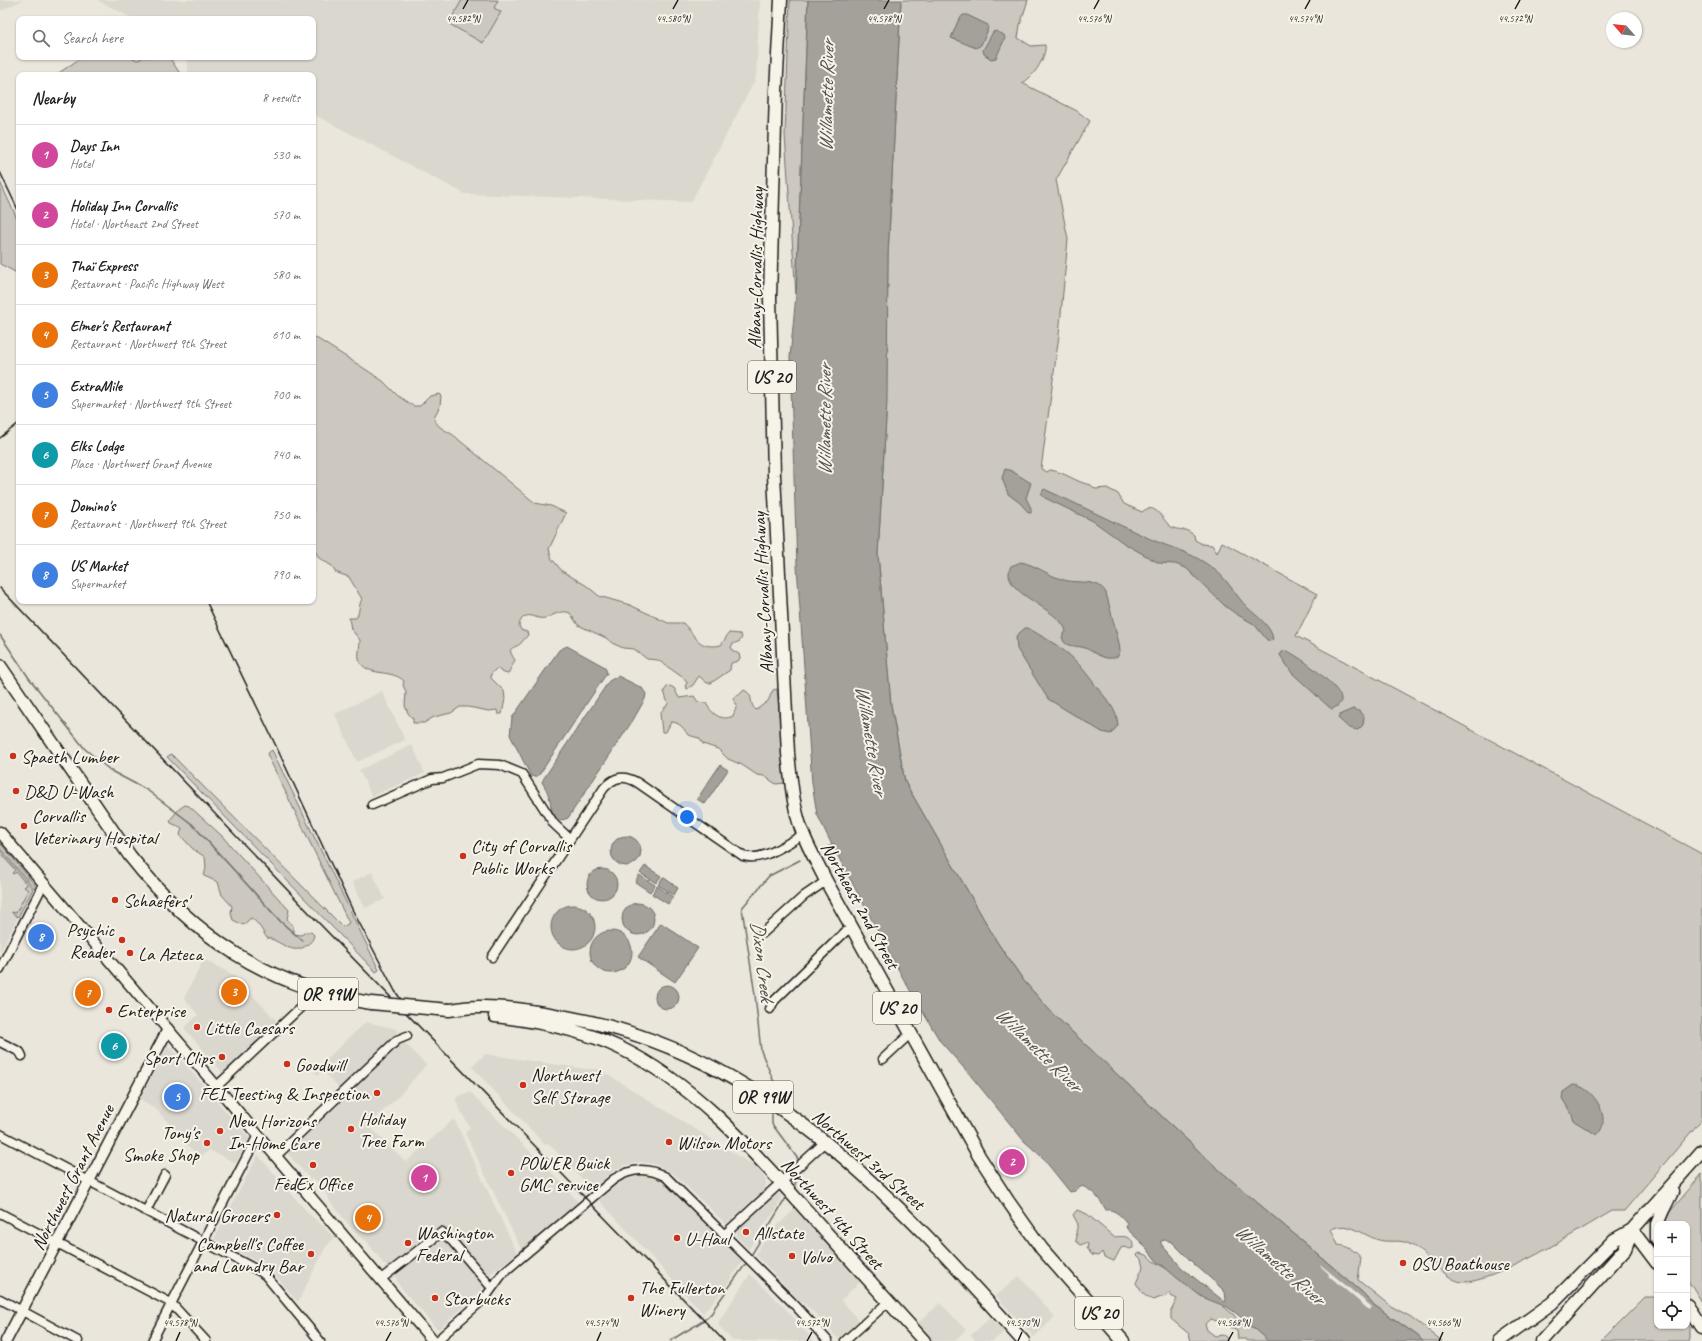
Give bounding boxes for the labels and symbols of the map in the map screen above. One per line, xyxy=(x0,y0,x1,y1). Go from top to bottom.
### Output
text: 44.582°N xyxy=(446,12,482,25)
text: 44.580°N xyxy=(656,12,692,25)
text: 44.578°N xyxy=(867,12,903,25)
text: 44.576°N xyxy=(1077,12,1113,25)
text: 44.574°N xyxy=(1288,12,1324,25)
text: 44.572°N xyxy=(1498,12,1534,25)
north arrow xyxy=(1606,12,1642,48)
water label: Willamette River xyxy=(813,37,840,152)
street label: Albany-Corvallis Highway xyxy=(743,185,769,349)
road number: US 20 xyxy=(748,361,796,393)
water label: Willamette River xyxy=(812,361,837,475)
street label: Albany-Corvallis Highway xyxy=(747,510,779,674)
water label: Willamette River xyxy=(850,683,894,800)
place label: Spaeth Lumber xyxy=(21,745,121,769)
marker: Spaeth Lumber xyxy=(8,751,18,761)
place label: D&D U-Wash xyxy=(24,780,115,804)
marker: D&D U-Wash xyxy=(11,786,21,796)
place label: Corvallis Veterinary Hospital xyxy=(32,804,161,850)
your location xyxy=(677,807,697,827)
marker: Corvallis Veterinary Hospital xyxy=(19,821,29,831)
place label: City of Corvallis Public Works xyxy=(471,834,573,880)
street label: Northeast 2nd Street xyxy=(815,838,906,975)
marker: City of Corvallis Public Works xyxy=(458,851,468,861)
place label: Schaefers' xyxy=(123,889,193,913)
marker: Schaefers' xyxy=(110,895,120,905)
place label: Psychic Reader xyxy=(66,918,115,964)
water label: Dixon Creek xyxy=(745,920,780,1006)
pin: 8 xyxy=(28,922,54,952)
marker: Psychic Reader xyxy=(117,935,127,945)
place label: La Azteca xyxy=(138,942,204,966)
marker: La Azteca xyxy=(125,948,135,958)
pin: 3 xyxy=(221,977,247,1007)
pin: 7 xyxy=(75,978,101,1008)
road number: OR 99W xyxy=(298,978,358,1010)
road number: US 20 xyxy=(873,992,921,1024)
place label: Enterprise xyxy=(117,999,187,1023)
water label: Willamette River xyxy=(990,1002,1090,1099)
marker: Enterprise xyxy=(104,1005,114,1015)
place label: Little Caesars xyxy=(205,1016,295,1040)
marker: Little Caesars xyxy=(192,1022,202,1032)
pin: 6 xyxy=(101,1031,127,1061)
place label: Sport Clips xyxy=(144,1046,216,1070)
marker: Sport Clips xyxy=(217,1052,227,1062)
place label: Goodwill xyxy=(295,1053,349,1077)
marker: Goodwill xyxy=(282,1059,292,1069)
place label: Northwest Self Storage xyxy=(531,1063,611,1109)
marker: Northwest Self Storage xyxy=(518,1080,528,1090)
road number: OR 99W xyxy=(733,1081,793,1113)
pin: 5 xyxy=(164,1082,190,1112)
place label: FEI Teesting & Inspection xyxy=(199,1082,370,1106)
marker: FEI Teesting & Inspection xyxy=(372,1088,382,1098)
street label: Northwest Grant Avenue xyxy=(26,1099,121,1254)
street label: Northwest 3rd Street xyxy=(807,1104,931,1216)
place label: Holiday Tree Farm xyxy=(359,1107,425,1153)
place label: New Horizons In-Home Care xyxy=(228,1109,321,1155)
place label: Tony's Smoke Shop xyxy=(123,1121,202,1167)
marker: Holiday Tree Farm xyxy=(346,1124,356,1134)
marker: New Horizons In-Home Care xyxy=(215,1126,225,1136)
place label: Wilson Motors xyxy=(677,1131,773,1155)
marker: Wilson Motors xyxy=(664,1137,674,1147)
marker: Tony's Smoke Shop xyxy=(202,1138,212,1148)
pin: 2 xyxy=(999,1147,1025,1177)
place label: POWER Buick GMC service xyxy=(519,1151,610,1197)
street label: Northwest 4th Street xyxy=(776,1153,890,1276)
marker: FedEx Office xyxy=(308,1160,318,1170)
pin: 1 xyxy=(411,1163,437,1193)
marker: POWER Buick GMC service xyxy=(506,1168,516,1178)
place label: FedEx Office xyxy=(274,1172,354,1196)
pin: 4 xyxy=(355,1203,381,1233)
place label: Natural Grocers xyxy=(165,1204,272,1228)
marker: Natural Grocers xyxy=(272,1210,282,1220)
water label: Willamette River xyxy=(1230,1219,1332,1313)
place label: Washington Federal xyxy=(416,1221,495,1267)
place label: Allstate xyxy=(754,1221,805,1245)
place label: U-Haul xyxy=(685,1227,733,1251)
marker: Allstate xyxy=(741,1227,751,1237)
place label: Campbell's Coffee and Laundry Bar xyxy=(192,1232,305,1278)
marker: U-Haul xyxy=(672,1233,682,1243)
marker: Washington Federal xyxy=(403,1238,413,1248)
place label: Volvo xyxy=(800,1245,834,1269)
marker: Campbell's Coffee and Laundry Bar xyxy=(306,1249,316,1259)
marker: Volvo xyxy=(787,1251,797,1261)
place label: OSU Boathouse xyxy=(1411,1252,1511,1276)
marker: OSU Boathouse xyxy=(1398,1258,1408,1268)
place label: The Fullerton Winery xyxy=(639,1276,726,1322)
place label: Starbucks xyxy=(443,1287,511,1311)
marker: Starbucks xyxy=(430,1293,440,1303)
marker: The Fullerton Winery xyxy=(626,1293,636,1303)
road number: US 20 xyxy=(1075,1297,1123,1329)
text: 44.578°N xyxy=(163,1316,199,1329)
text: 44.576°N xyxy=(374,1316,410,1329)
text: 44.574°N xyxy=(584,1316,620,1329)
text: 44.572°N xyxy=(795,1316,831,1329)
text: 44.570°N xyxy=(1005,1316,1041,1329)
text: 44.568°N xyxy=(1216,1316,1252,1329)
text: 44.566°N xyxy=(1426,1316,1462,1329)

